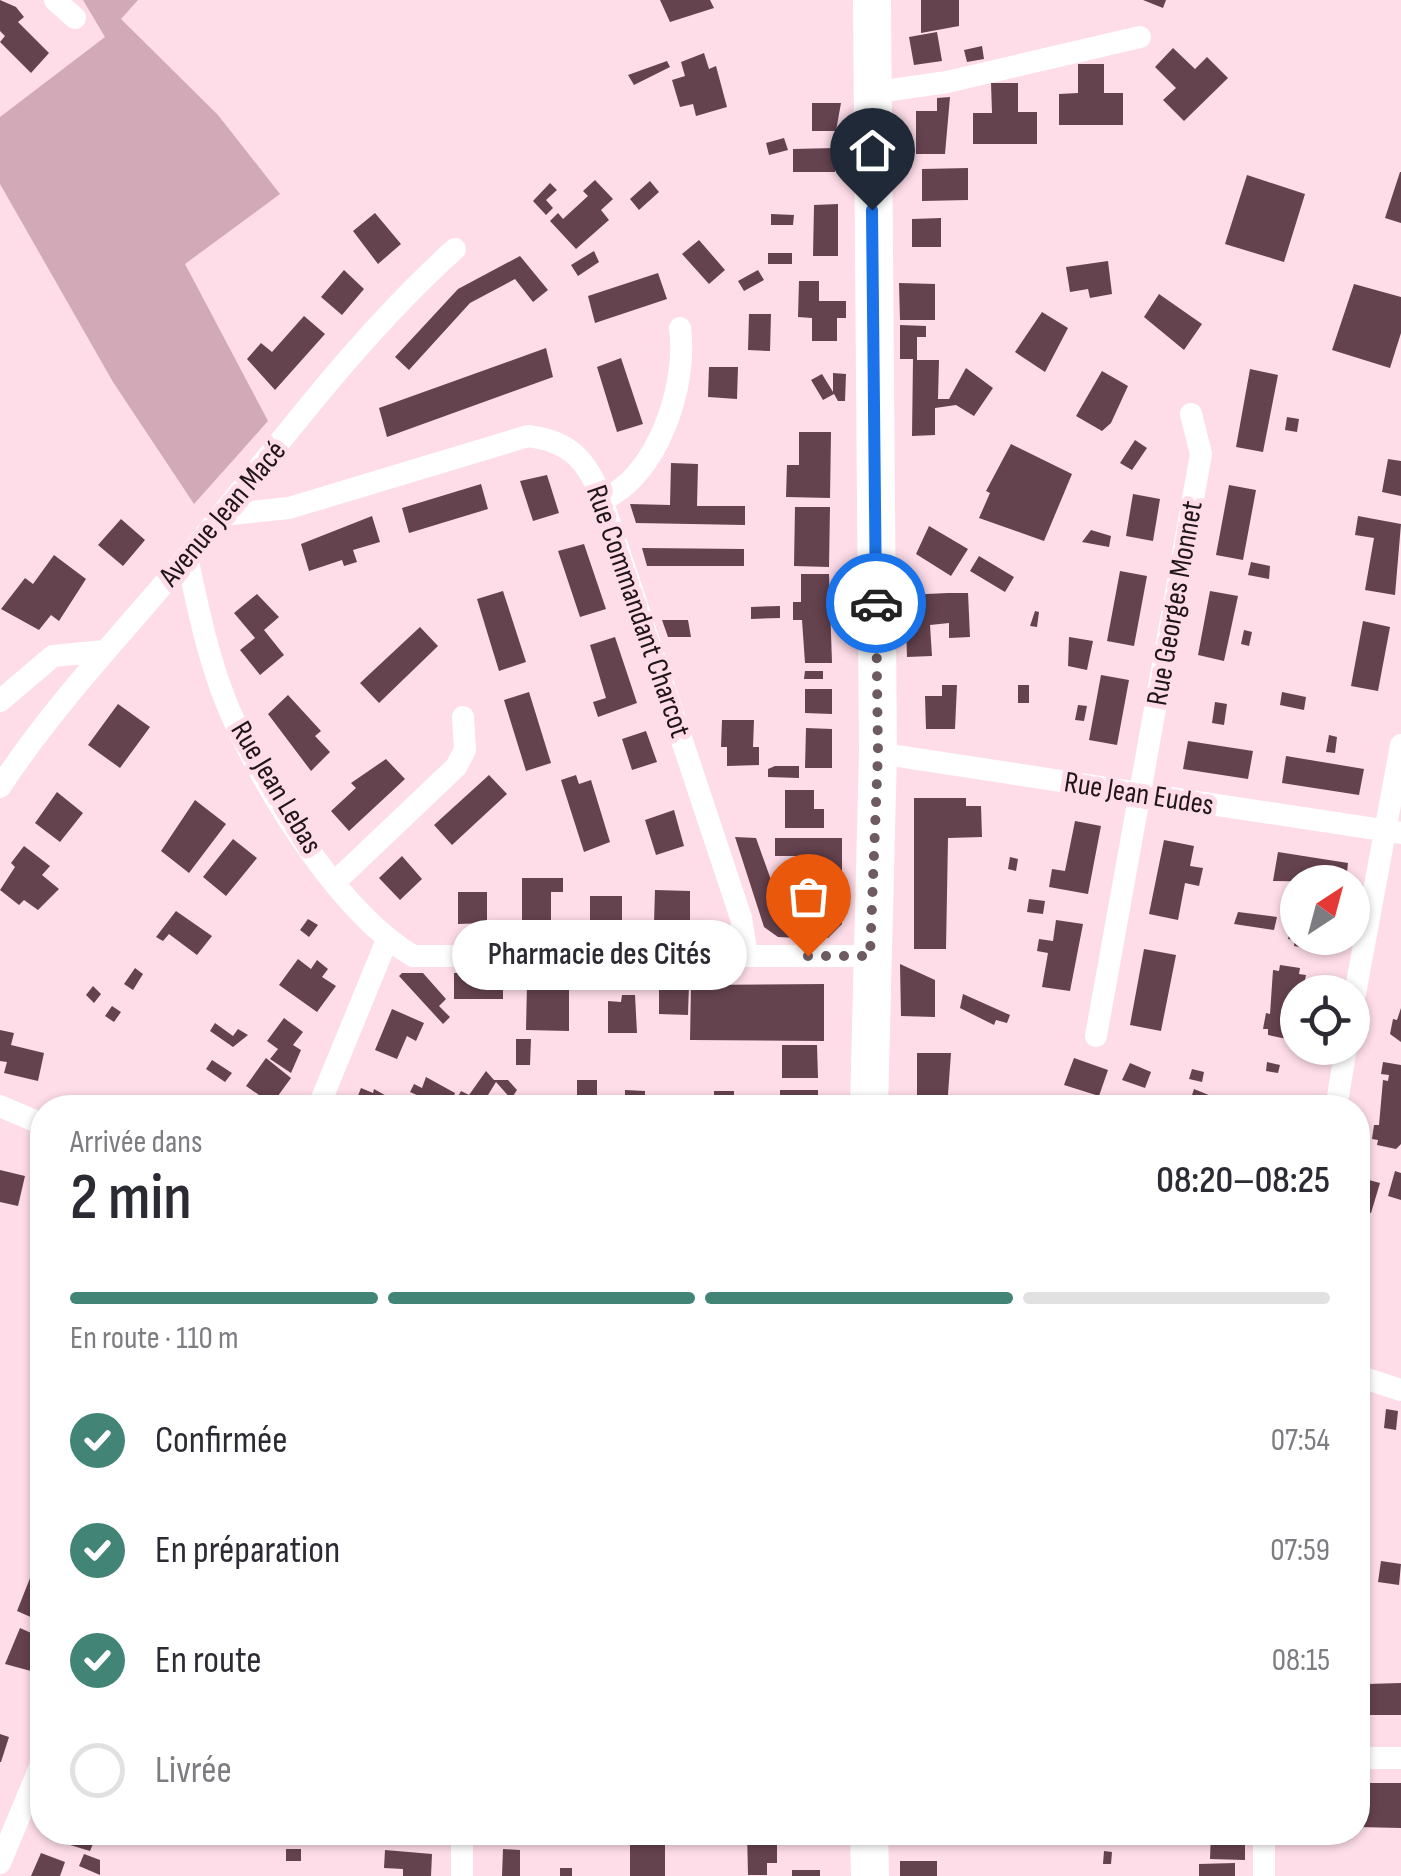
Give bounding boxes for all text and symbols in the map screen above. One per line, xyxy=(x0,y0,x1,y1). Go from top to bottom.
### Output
pin xyxy=(830,108,915,211)
icon: home xyxy=(845,123,900,178)
street label: Avenue Jean Macé xyxy=(151,434,294,594)
street label: Rue Commandant Charcot xyxy=(578,480,698,742)
street label: Rue Georges Monnet xyxy=(1139,498,1211,708)
courier xyxy=(826,553,926,653)
icon: car xyxy=(849,576,904,631)
street label: Rue Jean Lebas xyxy=(223,715,330,860)
street label: Rue Jean Eudes xyxy=(1062,764,1216,824)
pin xyxy=(766,854,851,957)
north arrow xyxy=(1280,865,1370,955)
map controls xyxy=(1280,865,1370,1065)
icon: bag xyxy=(781,869,836,924)
callout: Pharmacie des Cités xyxy=(453,921,748,991)
text: Pharmacie des Cités xyxy=(488,935,711,974)
button: locate xyxy=(1280,975,1370,1065)
text: Arrivée dans xyxy=(70,1123,202,1162)
text: 08:20–08:25 xyxy=(1156,1158,1330,1203)
text: 2 min xyxy=(70,1160,192,1238)
text: En route · 110 m xyxy=(70,1319,239,1358)
icon: check xyxy=(70,1413,125,1468)
text: Confirmée xyxy=(155,1418,288,1463)
text: 07:54 xyxy=(1271,1421,1330,1460)
icon: check xyxy=(70,1523,125,1578)
text: En préparation xyxy=(155,1528,340,1573)
text: 07:59 xyxy=(1270,1531,1330,1570)
icon: check xyxy=(70,1633,125,1688)
text: En route xyxy=(155,1638,261,1683)
text: 08:15 xyxy=(1272,1641,1330,1680)
text: Livrée xyxy=(155,1748,232,1793)

